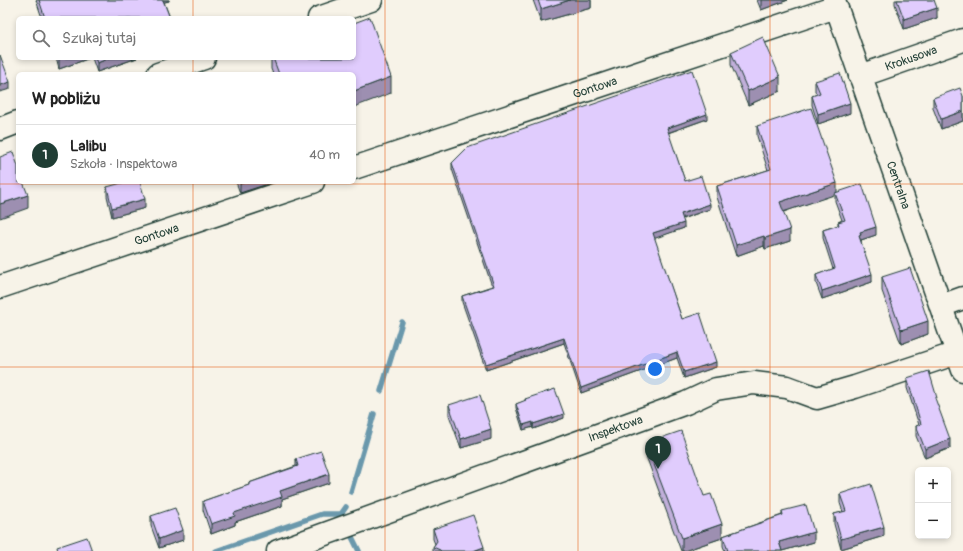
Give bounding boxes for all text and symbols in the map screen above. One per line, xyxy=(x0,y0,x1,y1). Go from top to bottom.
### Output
search box xyxy=(16,16,356,60)
icon: search xyxy=(30,27,52,49)
text: Szukaj tutaj xyxy=(62,29,136,48)
street label: Krokusowa xyxy=(883,42,940,75)
street label: Gontowa xyxy=(571,73,620,102)
text: W pobliżu xyxy=(32,88,100,109)
text: Lalibu xyxy=(70,137,107,156)
text: 1 xyxy=(42,147,48,163)
text: 40 m xyxy=(309,147,340,163)
text: Szkoła · Inspektowa xyxy=(70,156,177,172)
street label: Centralna xyxy=(883,159,913,212)
street label: Gontowa xyxy=(132,220,181,249)
your location xyxy=(645,359,665,379)
street label: Inspektowa xyxy=(586,412,645,446)
pin: 1 xyxy=(645,436,671,469)
map controls xyxy=(915,467,951,539)
button: + xyxy=(915,467,951,503)
button: − xyxy=(915,503,951,539)

